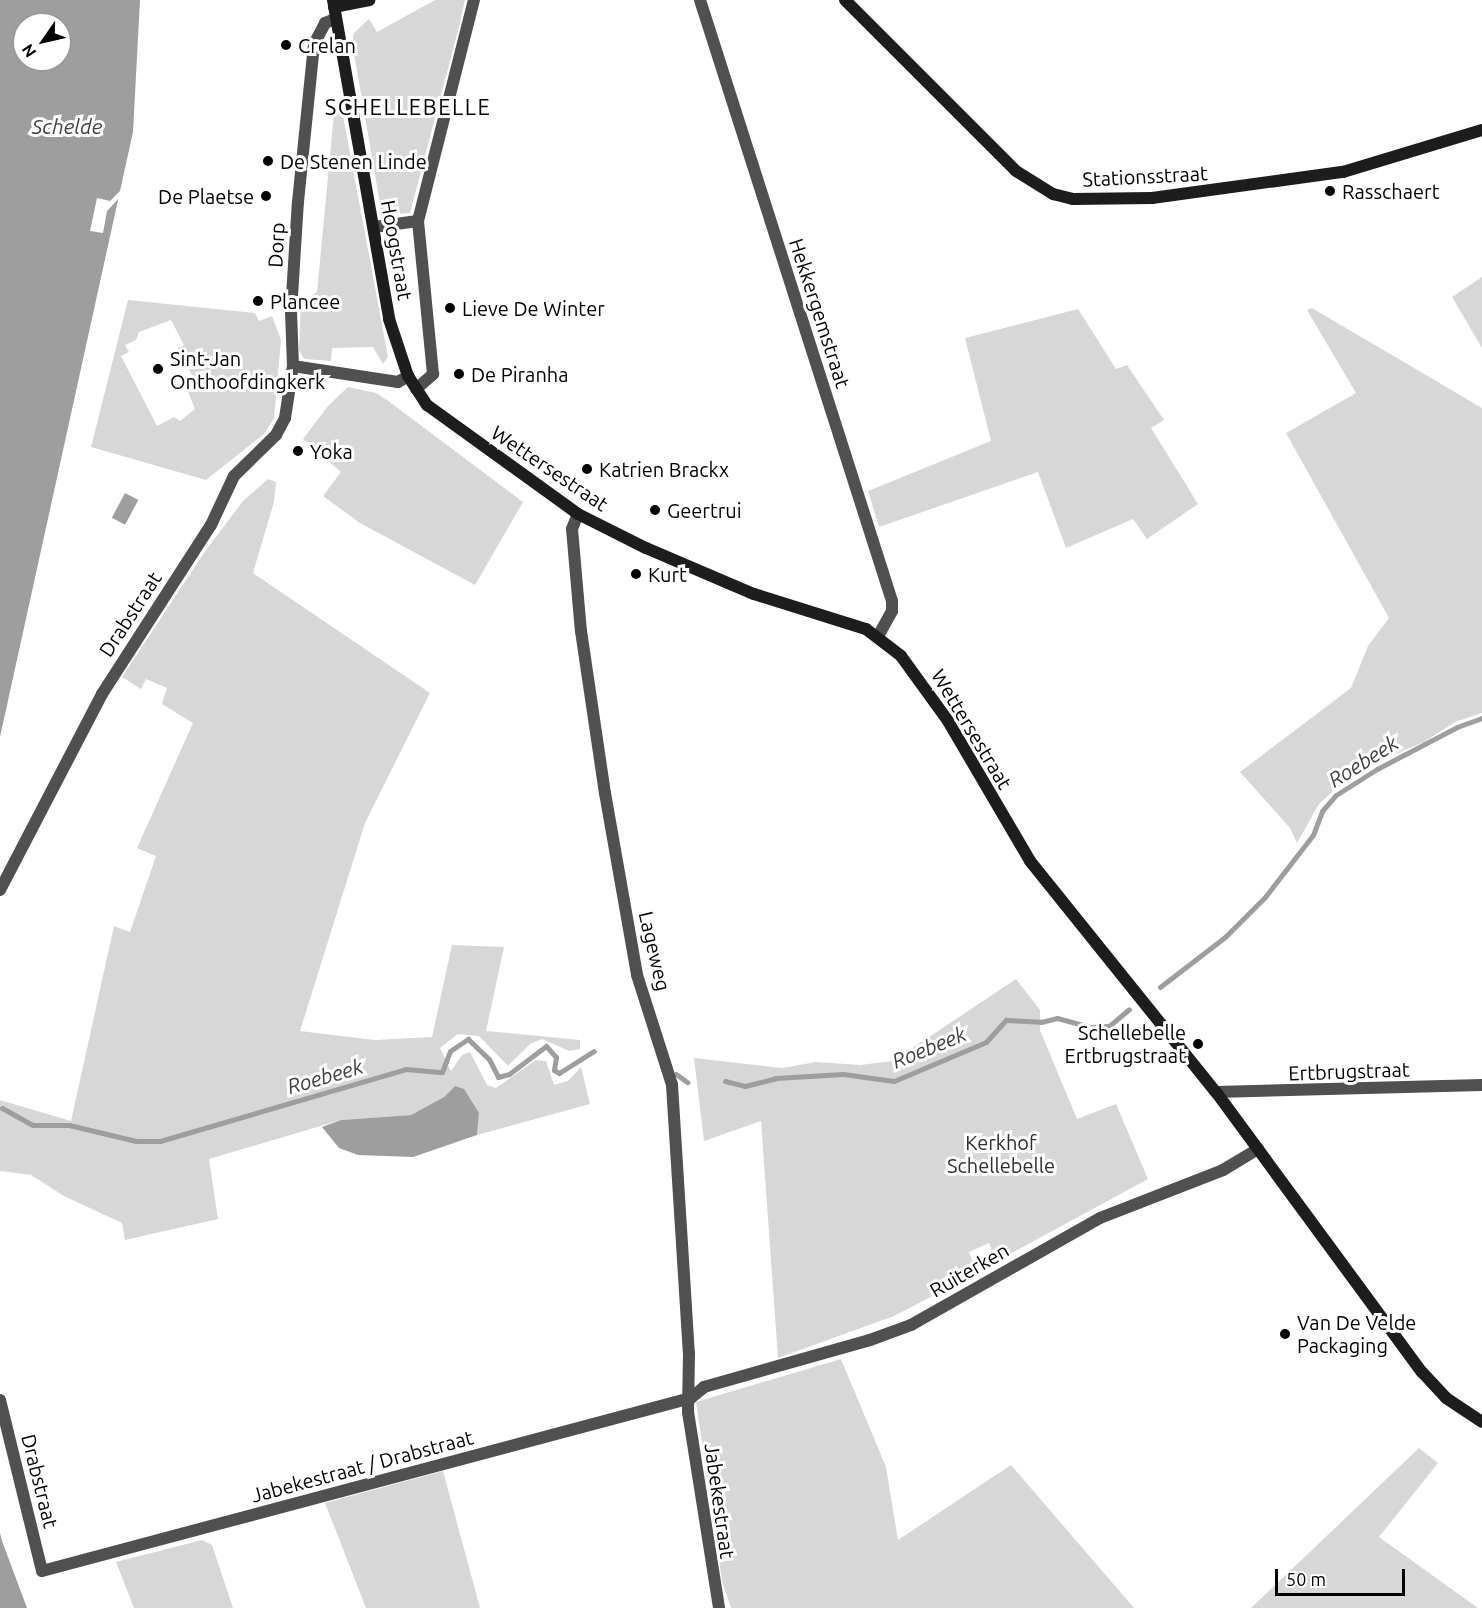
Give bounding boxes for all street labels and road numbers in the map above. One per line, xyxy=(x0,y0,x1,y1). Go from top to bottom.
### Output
street label: Stationsstraat xyxy=(1082,161,1208,191)
street label: Hoogstraat xyxy=(376,198,418,302)
street label: Dorp xyxy=(263,222,289,268)
street label: Hekkergemstraat xyxy=(785,235,855,391)
street label: Wettersestraat xyxy=(487,420,613,516)
street label: Drabstraat xyxy=(94,567,166,661)
street label: Wettersestraat xyxy=(927,665,1017,793)
street label: Lageweg xyxy=(634,909,676,993)
street label: Ertbrugstraat xyxy=(1288,1057,1410,1085)
street label: Ruiterken xyxy=(925,1238,1013,1302)
street label: Jabekestraat / Drabstraat xyxy=(248,1425,476,1507)
street label: Drabstraat xyxy=(17,1431,63,1531)
street label: Jabekestraat xyxy=(700,1442,740,1560)

